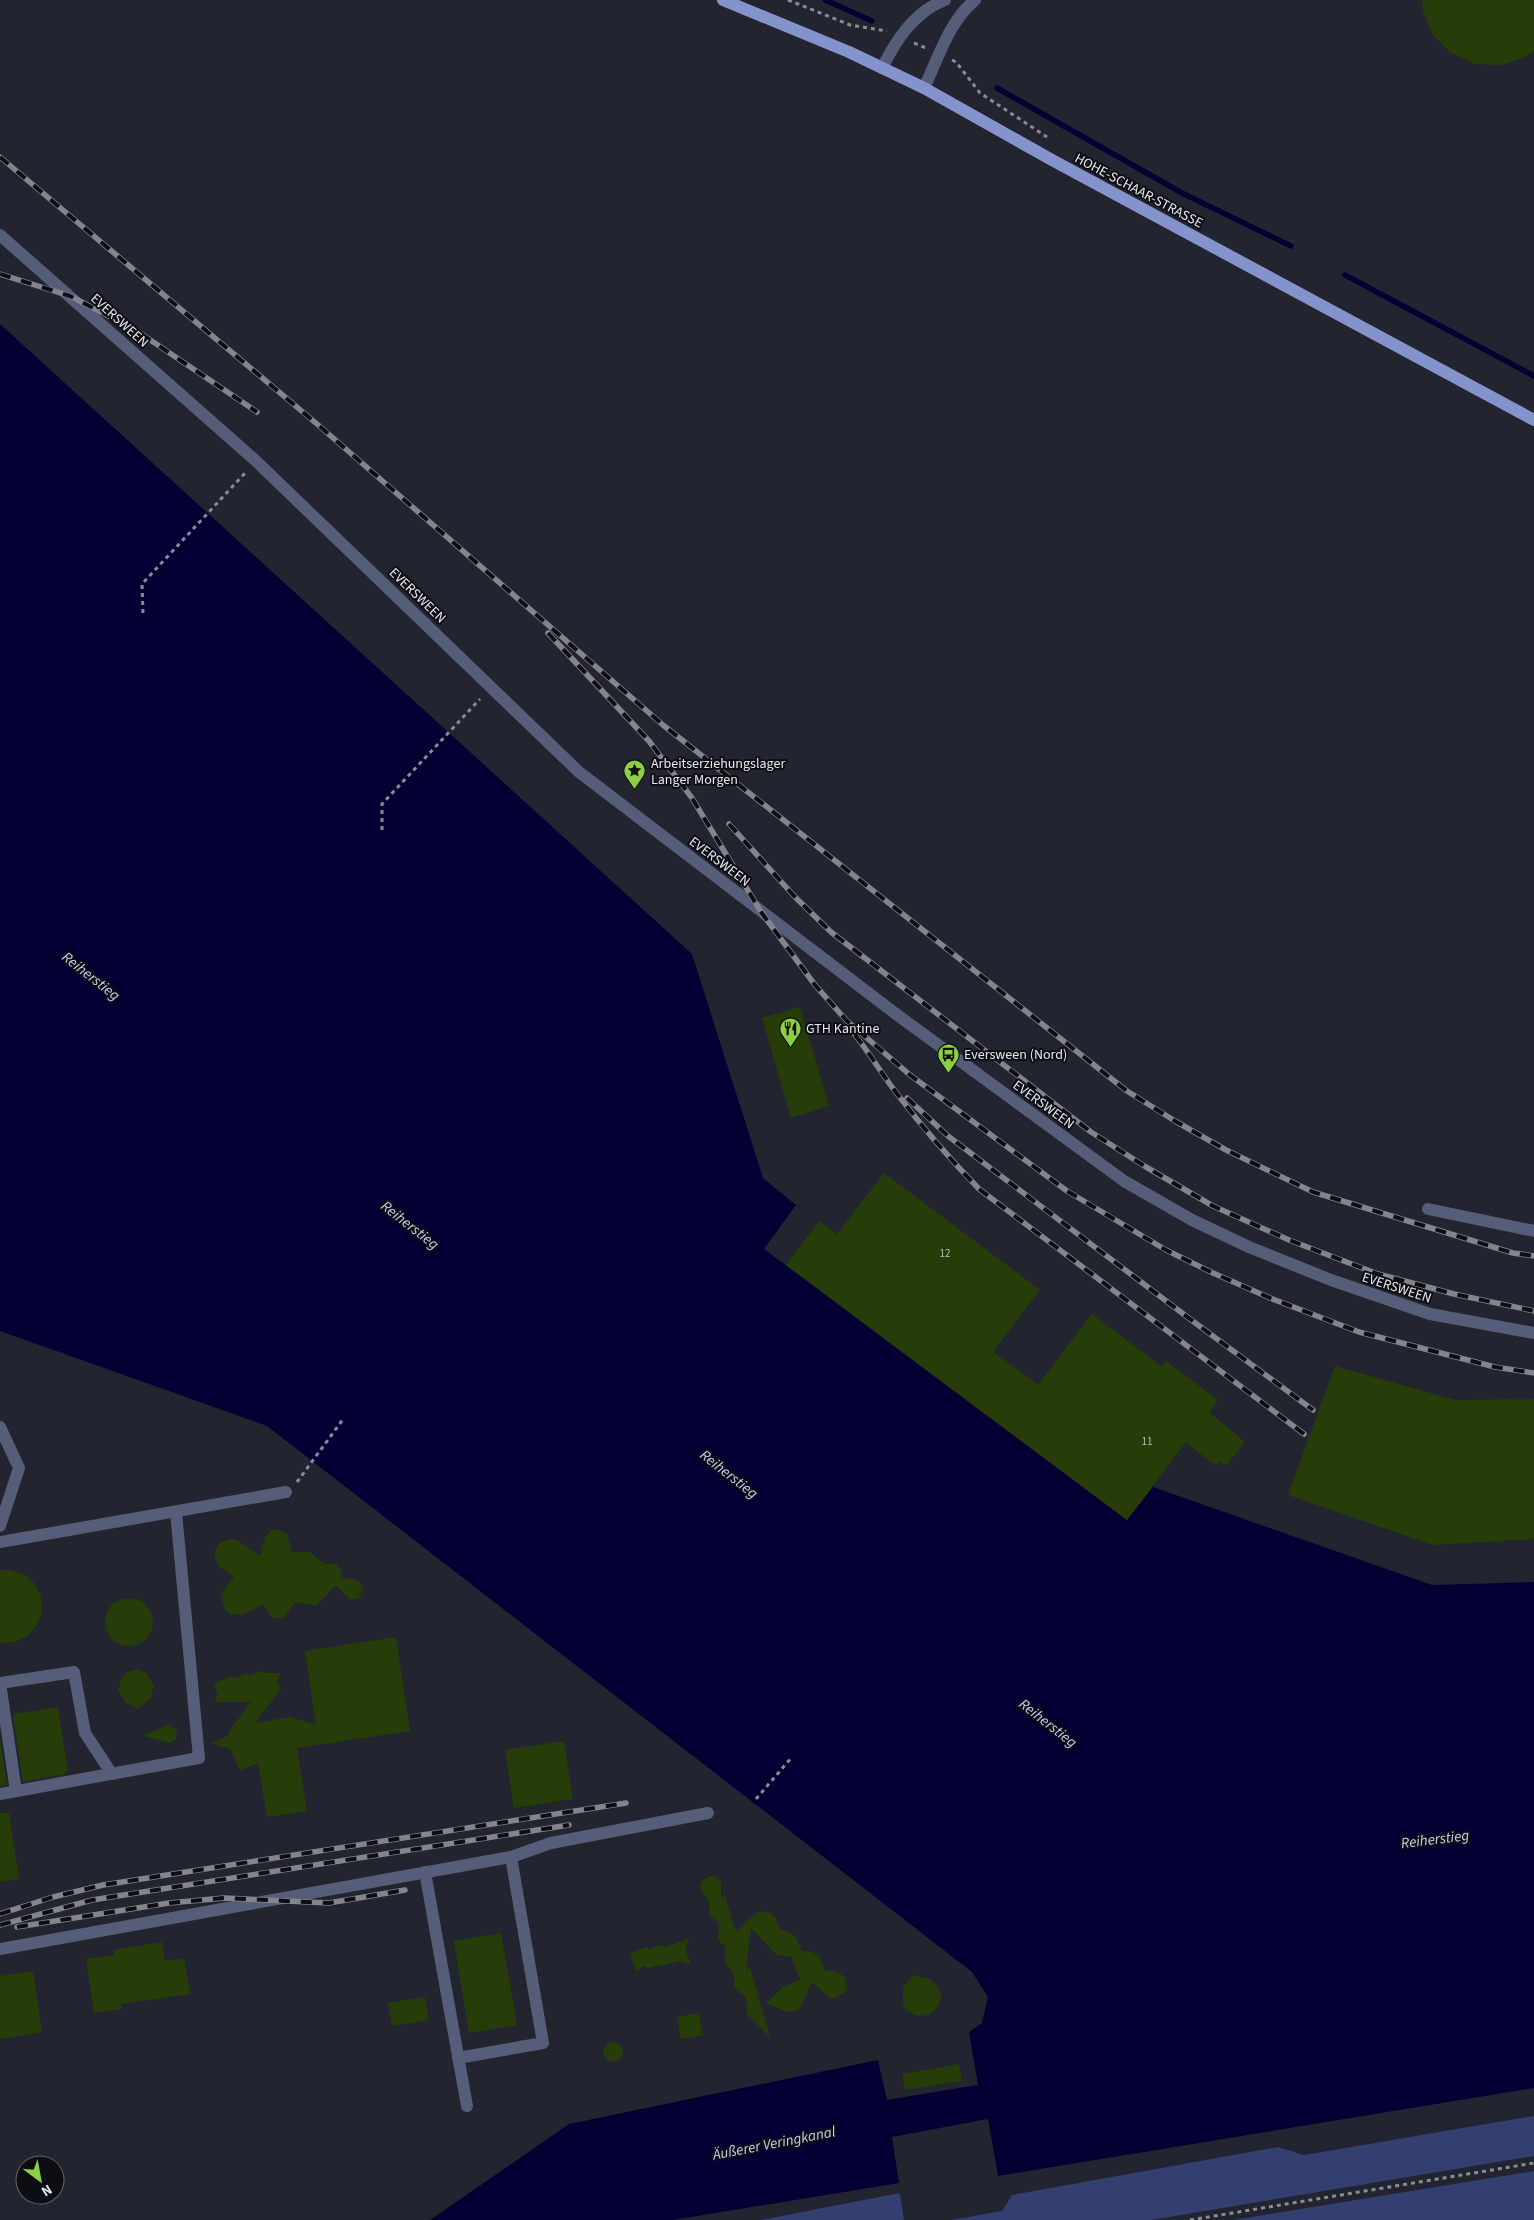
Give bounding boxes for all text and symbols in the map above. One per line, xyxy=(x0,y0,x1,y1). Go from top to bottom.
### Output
street label: HOHE-SCHAAR-STRASSE xyxy=(1071,149,1206,233)
street label: EVERSWEEN xyxy=(86,289,153,352)
street label: EVERSWEEN xyxy=(384,564,450,628)
place label: Arbeitserziehungslager Langer Morgen xyxy=(651,754,785,790)
place icon: Arbeitserziehungslager Langer Morgen xyxy=(623,759,647,790)
street label: EVERSWEEN xyxy=(685,832,754,891)
water label: Reiherstieg xyxy=(57,947,124,1006)
restaurant icon: GTH Kantine xyxy=(778,1016,802,1047)
place label: GTH Kantine xyxy=(806,1019,879,1039)
bus stop icon: Eversween (Nord) xyxy=(936,1042,960,1073)
place label: Eversween (Nord) xyxy=(964,1045,1067,1065)
street label: EVERSWEEN xyxy=(1008,1076,1078,1134)
water label: Reiherstieg xyxy=(376,1196,443,1255)
house number: 12 xyxy=(940,1246,950,1261)
street label: EVERSWEEN xyxy=(1359,1267,1434,1309)
house number: 11 xyxy=(1142,1434,1152,1449)
water label: Reiherstieg xyxy=(695,1445,762,1504)
water label: Reiherstieg xyxy=(1014,1694,1081,1753)
water label: Reiherstieg xyxy=(1400,1825,1470,1854)
water label: Äußerer Veringkanal xyxy=(710,2121,837,2166)
north arrow xyxy=(15,2155,65,2205)
text: N xyxy=(37,2179,56,2201)

